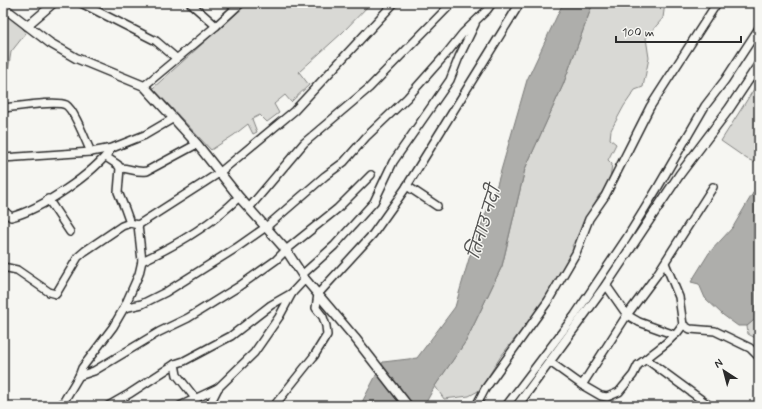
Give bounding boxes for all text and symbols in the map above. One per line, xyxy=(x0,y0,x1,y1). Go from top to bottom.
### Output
scale bar xyxy=(616,18,741,44)
text: 100 m xyxy=(622,25,654,41)
water label: तिनाउ नदी xyxy=(461,179,507,262)
north arrow xyxy=(704,351,744,391)
text: N xyxy=(712,356,726,372)

